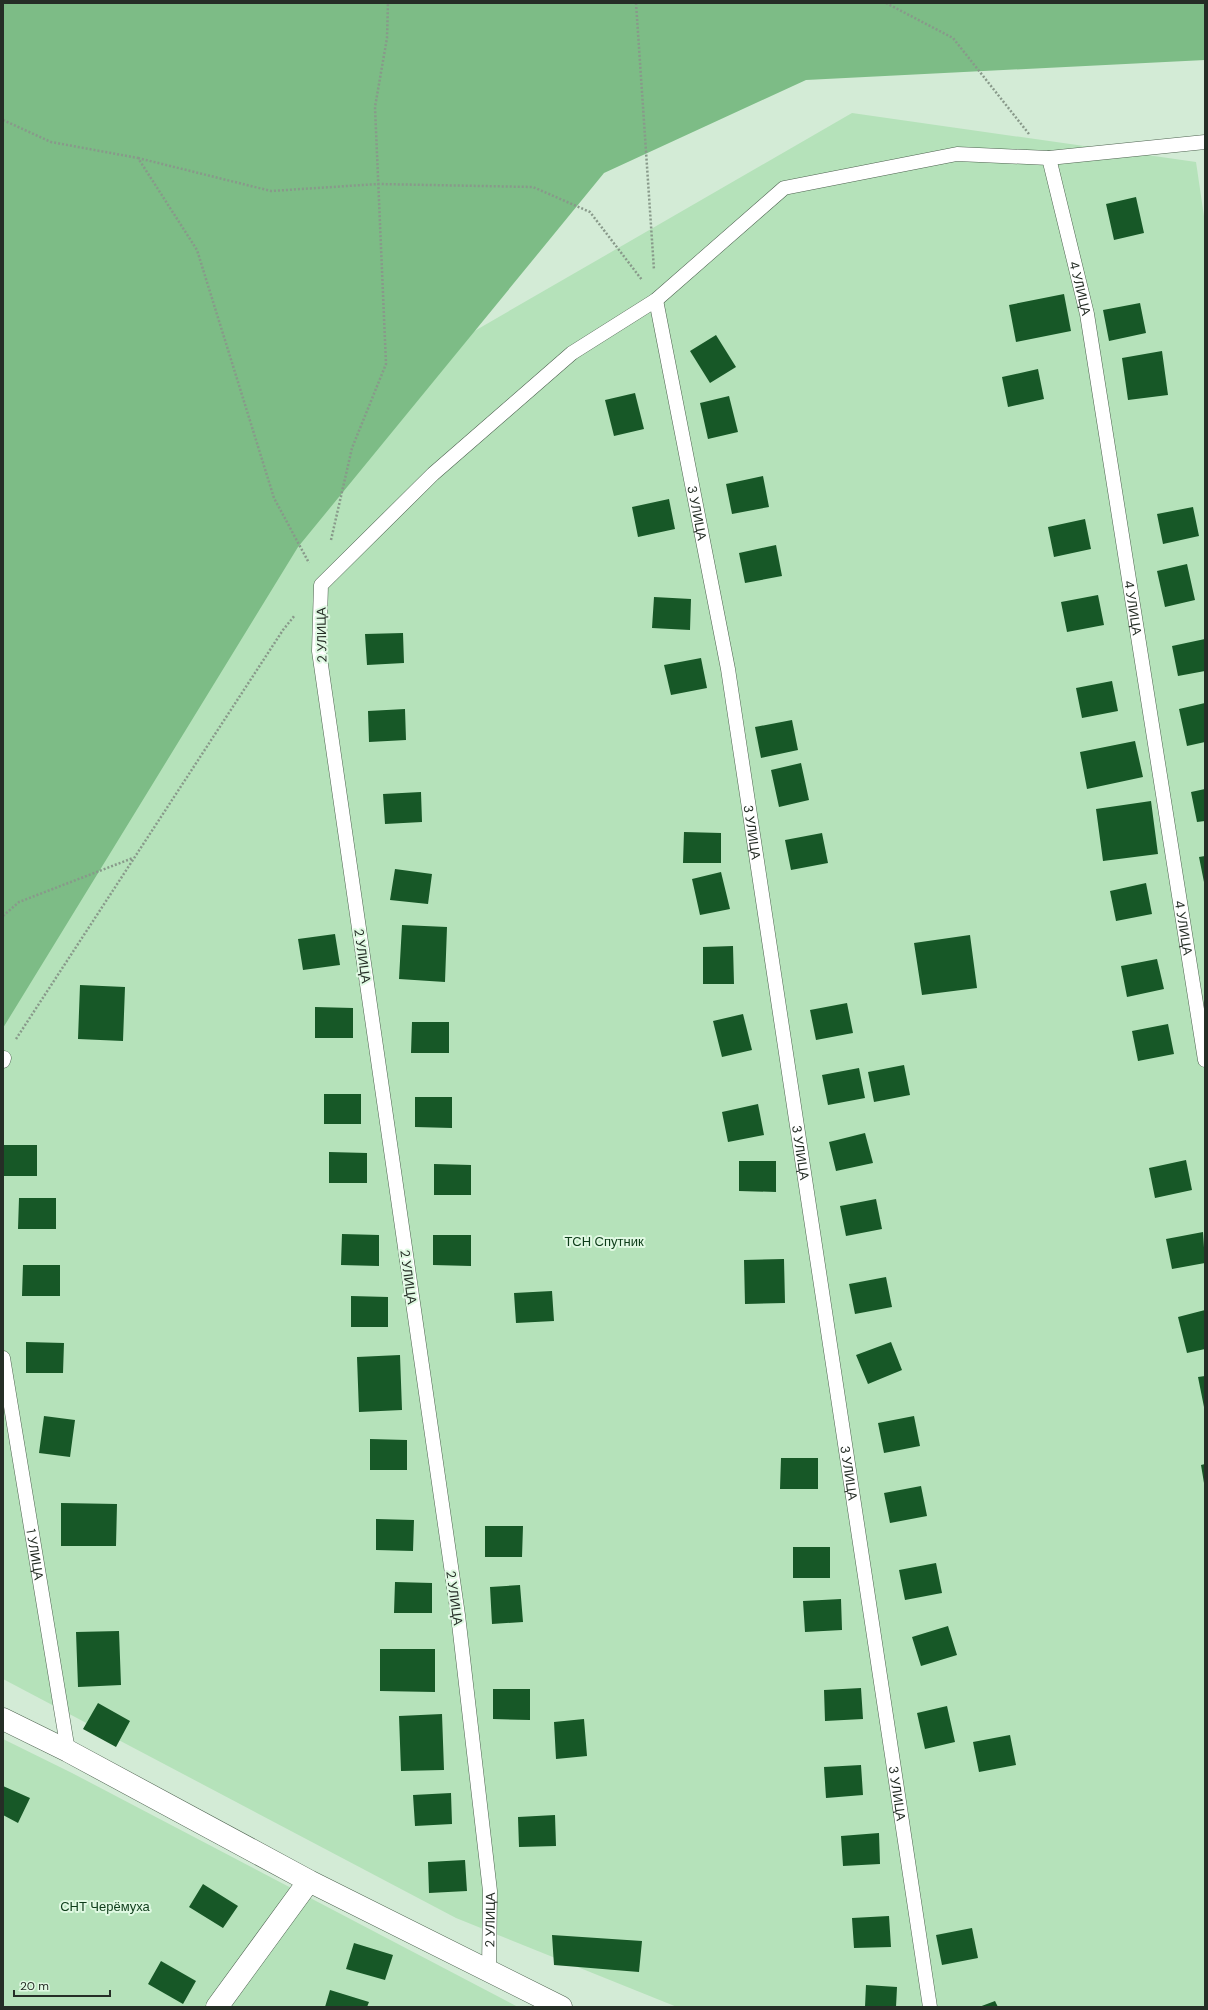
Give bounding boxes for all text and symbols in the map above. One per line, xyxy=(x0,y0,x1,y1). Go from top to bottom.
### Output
street label: 4 УЛИЦА xyxy=(1065,259,1095,318)
street label: 3 УЛИЦА xyxy=(683,484,711,542)
street label: 4 УЛИЦА xyxy=(1120,579,1146,637)
street label: 2 УЛИЦА xyxy=(313,607,330,663)
street label: 3 УЛИЦА xyxy=(740,804,765,861)
street label: 4 УЛИЦА xyxy=(1171,899,1196,957)
street label: 2 УЛИЦА xyxy=(350,928,375,985)
street label: 3 УЛИЦА xyxy=(788,1124,813,1181)
park label: ТСН Спутник xyxy=(564,1233,644,1250)
street label: 2 УЛИЦА xyxy=(396,1249,421,1306)
street label: 3 УЛИЦА xyxy=(836,1444,861,1502)
street label: 1 УЛИЦА xyxy=(22,1528,48,1582)
street label: 2 УЛИЦА xyxy=(442,1570,467,1627)
street label: 3 УЛИЦА xyxy=(885,1765,910,1822)
street label: 2 УЛИЦА xyxy=(481,1892,499,1948)
park label: СНТ Черёмуха xyxy=(60,1898,151,1915)
scale bar xyxy=(14,1972,110,1998)
text: 20 m xyxy=(20,1978,49,1994)

